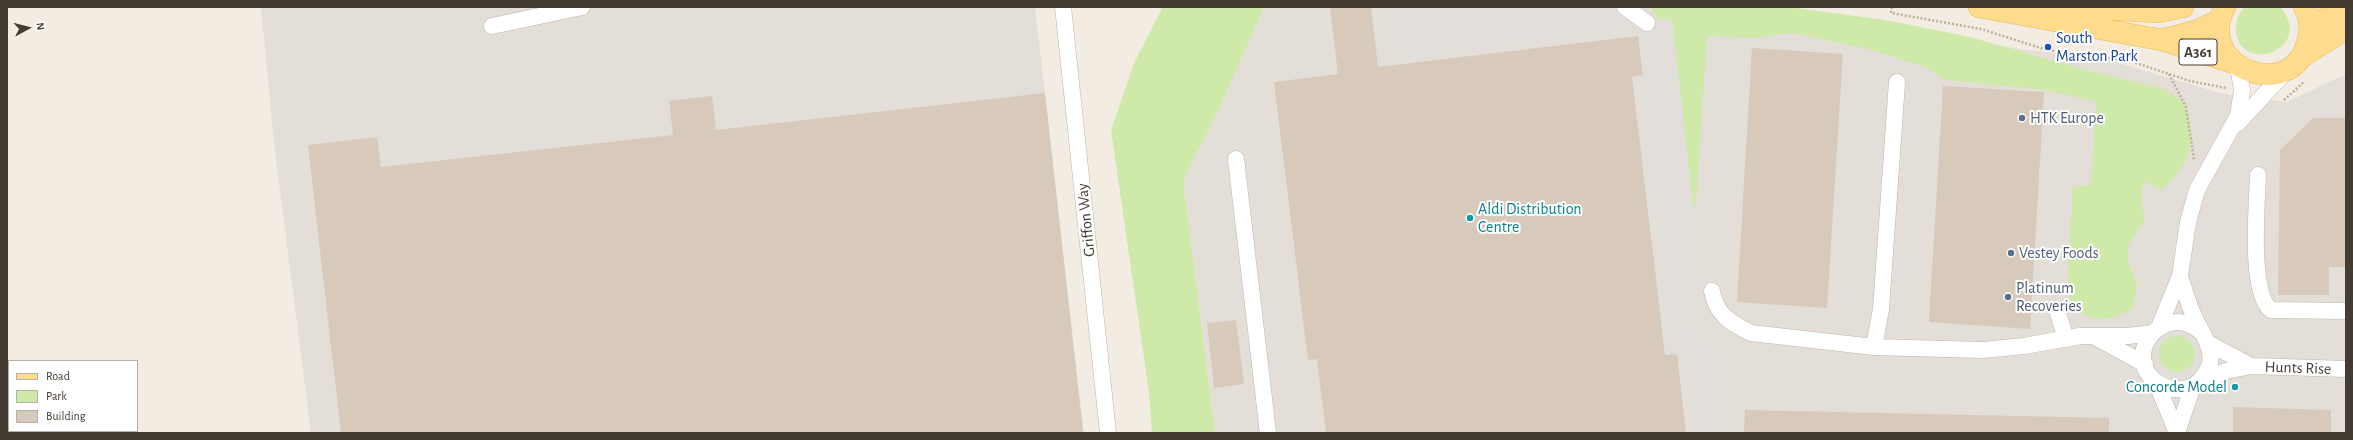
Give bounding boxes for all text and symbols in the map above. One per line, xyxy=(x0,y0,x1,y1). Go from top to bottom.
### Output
north arrow xyxy=(8,8,48,48)
text: N xyxy=(34,22,46,31)
place label: South Marston Park xyxy=(2056,28,2138,66)
road number: A361 xyxy=(2179,39,2217,65)
marker: South Marston Park xyxy=(2043,42,2053,52)
place label: HTK Europe xyxy=(2030,108,2104,128)
marker: HTK Europe xyxy=(2017,113,2027,123)
street label: Griffon Way xyxy=(1073,182,1099,258)
place label: Aldi Distribution Centre xyxy=(1478,199,1582,237)
marker: Aldi Distribution Centre xyxy=(1465,213,1475,223)
place label: Vestey Foods xyxy=(2019,243,2099,263)
marker: Vestey Foods xyxy=(2006,248,2016,258)
place label: Platinum Recoveries xyxy=(2016,278,2082,316)
marker: Platinum Recoveries xyxy=(2003,292,2013,302)
street label: Hunts Rise xyxy=(2264,357,2332,379)
legend xyxy=(8,360,138,432)
text: Road xyxy=(46,370,70,382)
place label: Concorde Model xyxy=(2126,377,2227,397)
marker: Concorde Model xyxy=(2230,382,2240,392)
text: Park xyxy=(46,390,67,402)
text: Building xyxy=(46,410,86,422)

